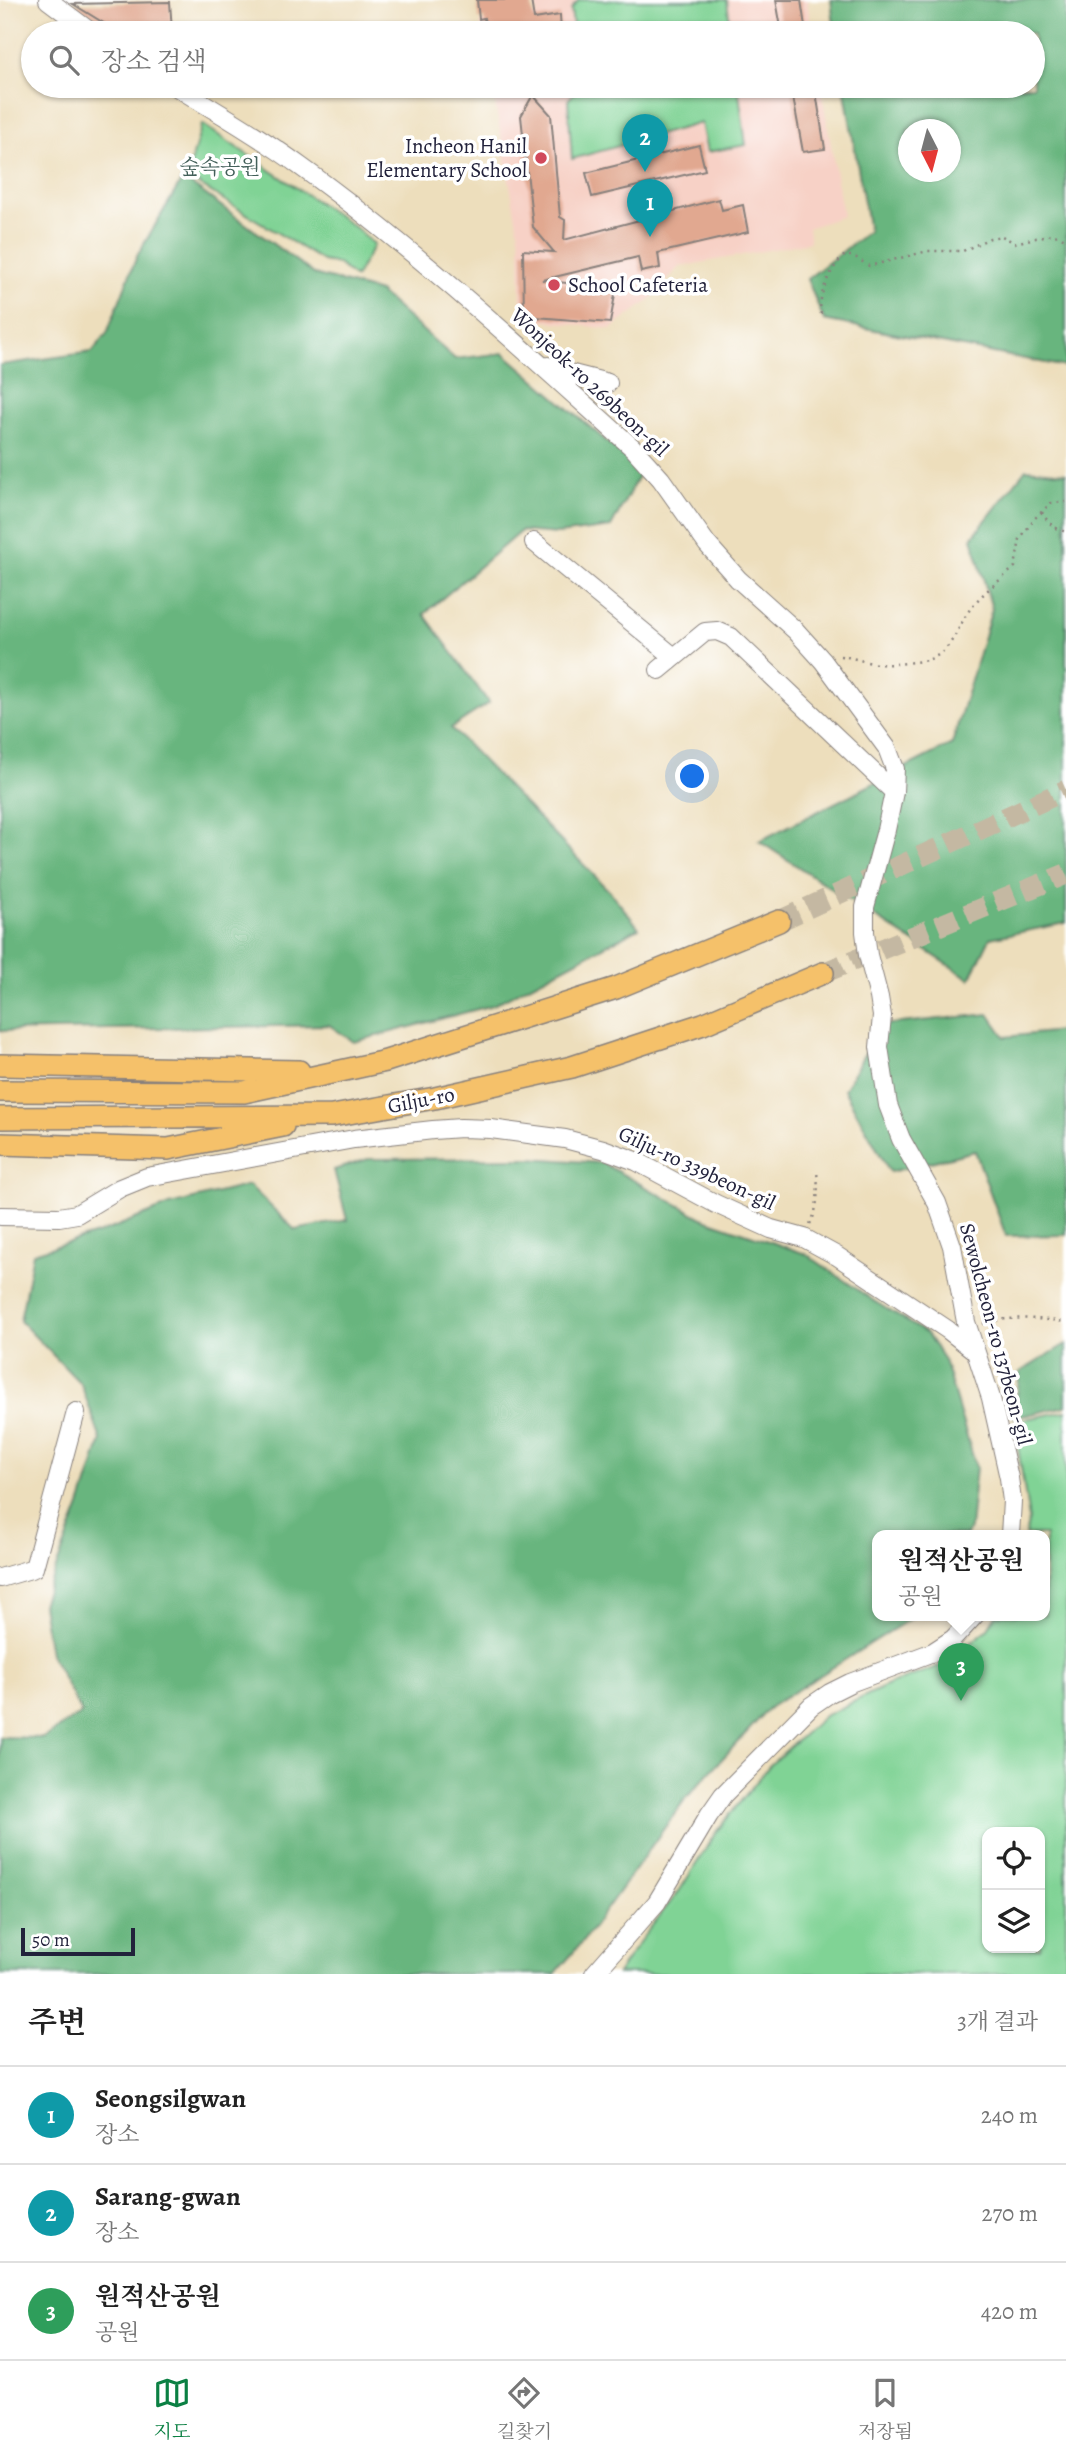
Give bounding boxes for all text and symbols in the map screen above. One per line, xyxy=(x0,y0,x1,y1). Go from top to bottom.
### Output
search box xyxy=(21,21,1045,98)
icon: search xyxy=(45,41,83,79)
text: 장소 검색 xyxy=(101,44,207,79)
pin: 2 xyxy=(622,114,668,172)
north arrow xyxy=(898,119,961,182)
place label: Incheon Hanil Elementary School xyxy=(366,132,527,184)
marker: Incheon Hanil Elementary School xyxy=(533,150,549,166)
park label: 숲속공원 xyxy=(179,153,261,181)
pin: 1 xyxy=(627,179,673,237)
place label: School Cafeteria xyxy=(568,271,708,299)
marker: School Cafeteria xyxy=(546,277,562,293)
street label: Wonjeok-ro 269beon-gil xyxy=(504,301,675,463)
your location xyxy=(675,759,709,793)
street label: Gilju-ro xyxy=(385,1080,457,1120)
street label: Gilju-ro 339beon-gil xyxy=(614,1119,780,1217)
street label: Sewolcheon-ro 137beon-gil xyxy=(953,1220,1039,1448)
popup xyxy=(872,1530,1050,1621)
text: 원적산공원 xyxy=(898,1543,1024,1578)
text: 공원 xyxy=(898,1581,943,1612)
pin: 3 xyxy=(938,1643,984,1701)
map controls xyxy=(982,1827,1045,1953)
button: locate xyxy=(982,1827,1045,1890)
button: layers xyxy=(982,1890,1045,1953)
scale bar xyxy=(21,1925,135,1957)
text: 50 m xyxy=(32,1927,70,1953)
text: 주변 xyxy=(28,2002,86,2042)
text: 3개 결과 xyxy=(957,2006,1038,2037)
text: Seongsilgwan xyxy=(95,2081,246,2116)
text: 1 xyxy=(47,2100,55,2131)
text: 240 m xyxy=(981,2100,1038,2131)
text: 장소 xyxy=(95,2119,139,2150)
text: Sarang-gwan xyxy=(95,2179,241,2214)
text: 2 xyxy=(45,2198,57,2229)
text: 270 m xyxy=(981,2198,1038,2229)
text: 장소 xyxy=(95,2217,139,2248)
text: 원적산공원 xyxy=(95,2279,221,2314)
text: 3 xyxy=(46,2296,56,2327)
text: 420 m xyxy=(981,2296,1038,2327)
text: 공원 xyxy=(95,2317,139,2348)
tab: 지도 xyxy=(153,2374,191,2445)
tab: 길찾기 xyxy=(497,2374,552,2445)
tab: 저장됨 xyxy=(858,2374,913,2445)

